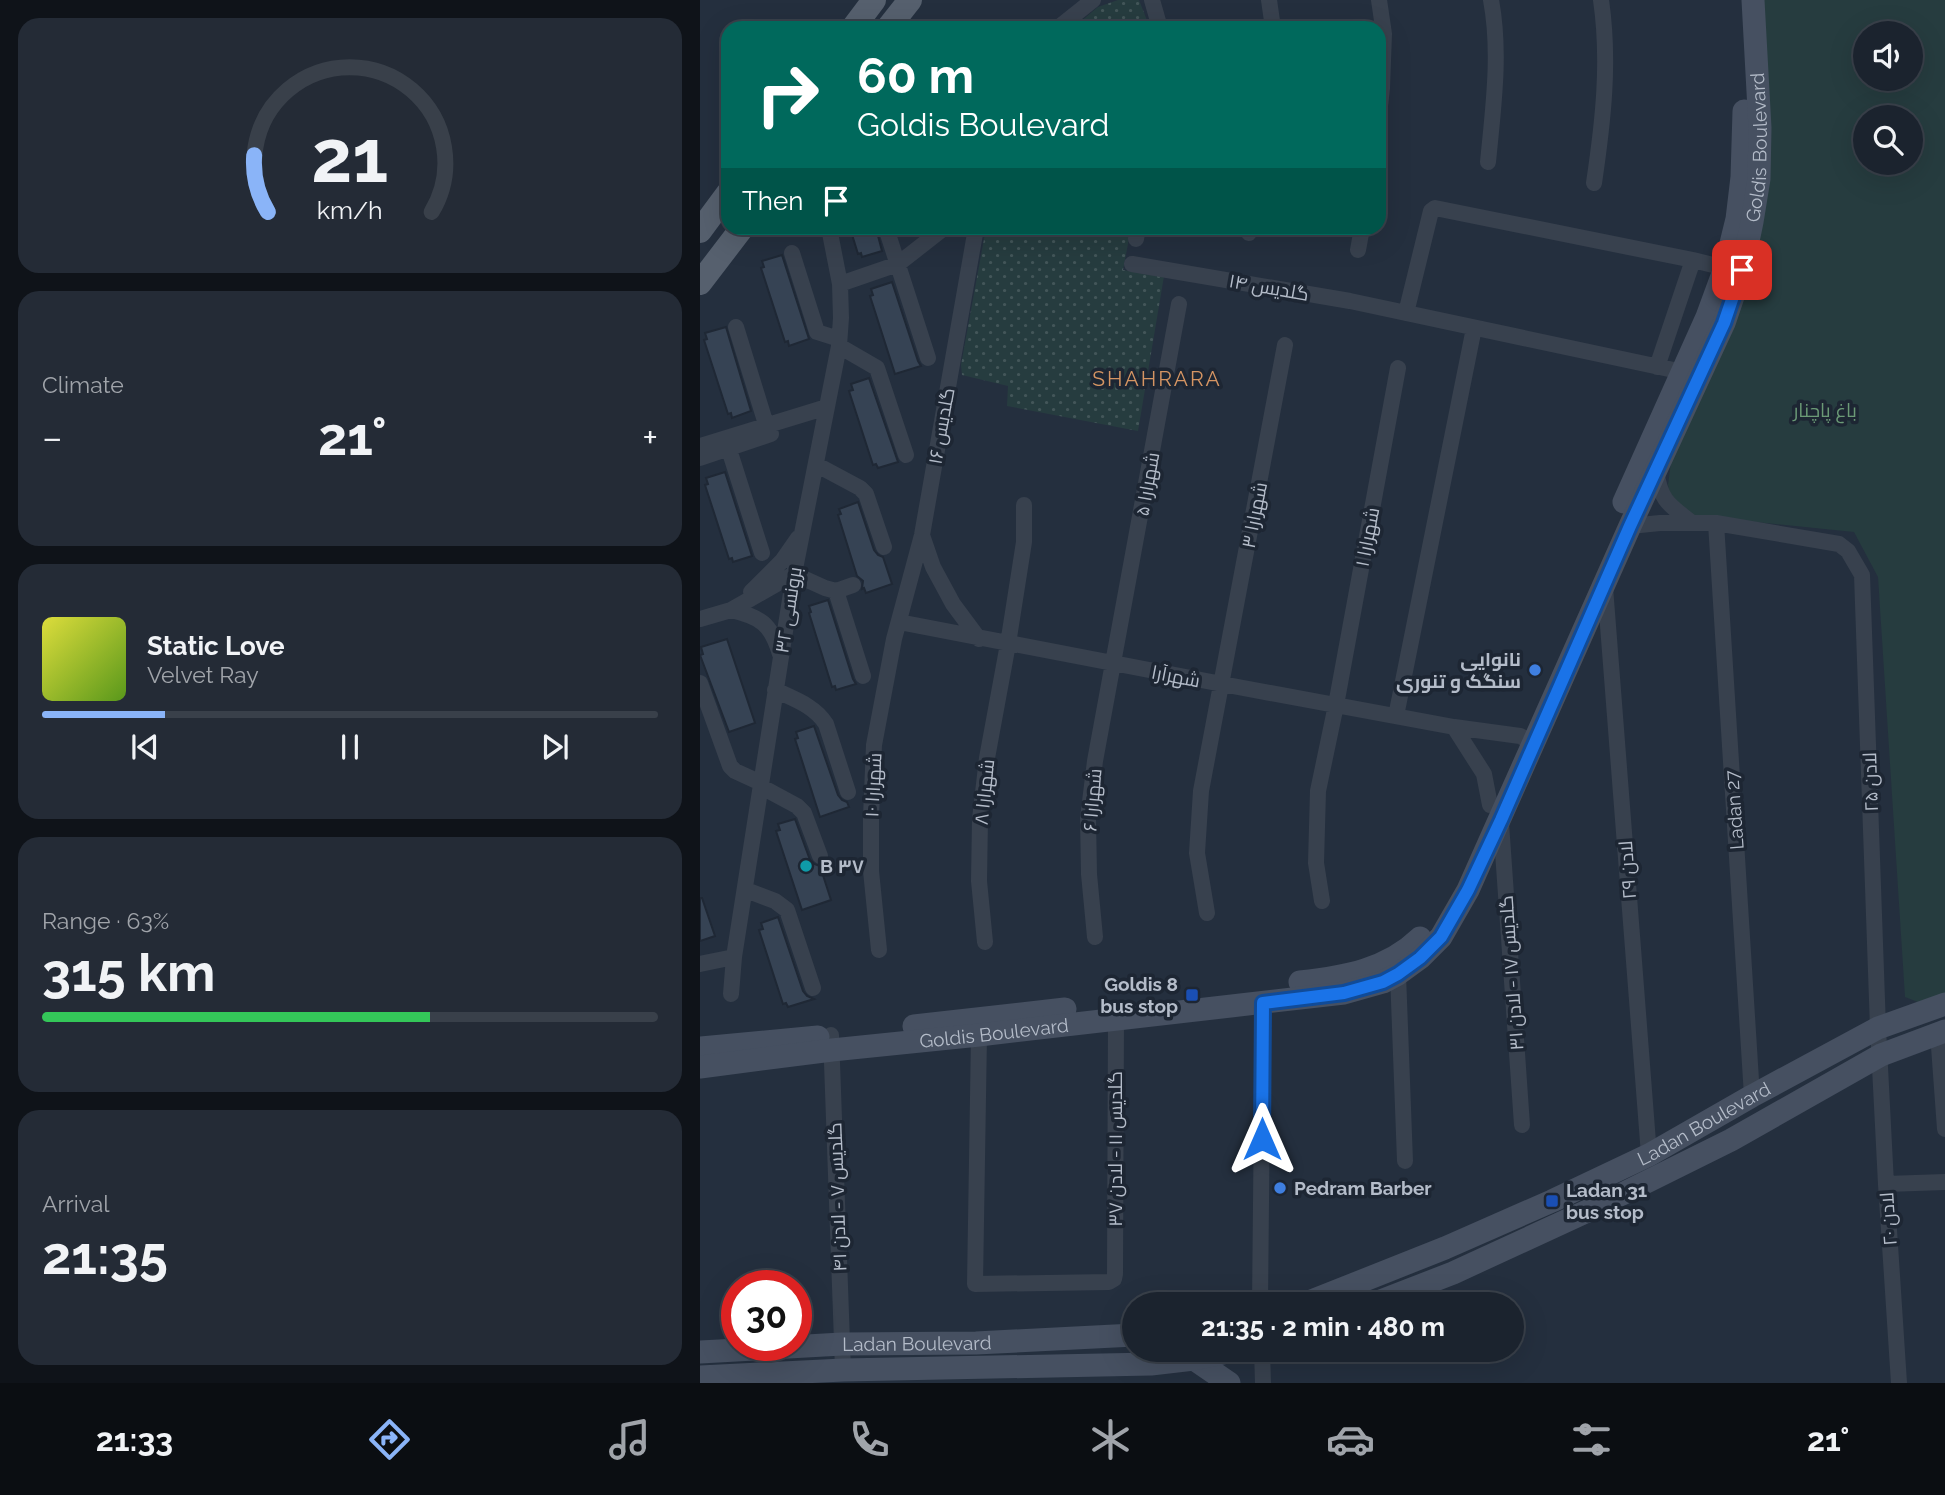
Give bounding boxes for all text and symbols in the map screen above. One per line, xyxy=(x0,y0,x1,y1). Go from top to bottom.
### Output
map controls xyxy=(1853,21,1923,175)
button: sound xyxy=(1853,21,1923,91)
text: 60 m xyxy=(857,47,974,104)
icon: right xyxy=(742,49,833,140)
street label: Goldis Boulevard xyxy=(1741,72,1771,224)
button: search xyxy=(1853,105,1923,175)
text: Goldis Boulevard xyxy=(857,106,1109,143)
text: 21 xyxy=(311,114,389,199)
icon: arrive xyxy=(817,182,855,220)
text: Then xyxy=(742,186,803,216)
text: km/h xyxy=(317,194,383,224)
pin xyxy=(1712,240,1772,300)
icon: arrive xyxy=(1723,251,1761,289)
street label: گلدیس ۱۴ xyxy=(1227,269,1311,306)
district label: SHAHRARA xyxy=(1092,366,1222,391)
text: Climate xyxy=(42,371,124,398)
street label: گلدیس ۱۶ xyxy=(923,386,960,466)
park label: باغ پاچنار xyxy=(1792,399,1857,424)
text: 21° xyxy=(318,406,387,467)
text: − xyxy=(42,415,62,460)
text: + xyxy=(642,415,658,460)
street label: شهرارا ۵ xyxy=(1131,450,1164,518)
street label: شهرارا ۳ xyxy=(1237,480,1272,550)
street label: شهرارا ۱ xyxy=(1350,505,1384,569)
street label: برونسی ۳۲ xyxy=(770,565,807,655)
text: Static Love xyxy=(147,631,285,661)
place label: نانوایی سنگک و تنوری xyxy=(1396,648,1521,693)
text: Velvet Ray xyxy=(147,661,259,688)
street label: شهرآرا xyxy=(1150,661,1202,692)
marker: نانوایی سنگک و تنوری xyxy=(1527,662,1543,678)
icon: previous xyxy=(126,728,164,766)
icon: pause xyxy=(331,728,369,766)
icon: next xyxy=(536,728,574,766)
street label: شهرارا ۱۰ xyxy=(860,752,887,818)
street label: لادن ۲۵ xyxy=(1858,752,1883,812)
street label: شهرارا ۸ xyxy=(970,758,999,826)
street label: شهرارا ۶ xyxy=(1078,768,1107,832)
street label: Ladan 27 xyxy=(1720,770,1748,850)
street label: لادن ۲۹ xyxy=(1614,840,1641,900)
place label: B ۳۷ xyxy=(820,855,864,877)
marker: B ۳۷ xyxy=(798,858,814,874)
street label: گلدیس ۱۷ - لادن ۳۱ xyxy=(1495,895,1528,1051)
text: Range · 63% xyxy=(42,907,169,934)
text: 315 km xyxy=(42,942,215,1003)
place label: Goldis 8 bus stop xyxy=(1100,973,1178,1017)
marker: Goldis 8 bus stop xyxy=(1184,987,1200,1003)
street label: Goldis Boulevard xyxy=(918,1014,1070,1052)
street label: گلدیس ۱۱ - لادن ۳۷ xyxy=(1104,1071,1127,1227)
street label: Ladan Boulevard xyxy=(1634,1077,1774,1170)
position arrow xyxy=(1225,1102,1299,1176)
street label: گلدیس ۷ - لادن ۴۱ xyxy=(823,1122,852,1272)
place label: Pedram Barber xyxy=(1294,1177,1432,1199)
place label: Ladan 31 bus stop xyxy=(1566,1179,1647,1223)
marker: Pedram Barber xyxy=(1272,1180,1288,1196)
text: Arrival xyxy=(42,1190,109,1217)
street label: لادن ۲۰ xyxy=(1875,1191,1902,1247)
marker: Ladan 31 bus stop xyxy=(1544,1193,1560,1209)
text: 21:35 xyxy=(42,1225,168,1286)
speed limit sign: 30 xyxy=(721,1270,812,1361)
text: 21:35 · 2 min · 480 m xyxy=(1201,1312,1445,1342)
street label: Ladan Boulevard xyxy=(842,1331,992,1355)
icon: directions xyxy=(365,1415,414,1464)
icon: music xyxy=(605,1415,654,1464)
icon: phone xyxy=(845,1415,894,1464)
icon: climate xyxy=(1086,1415,1135,1464)
icon: car xyxy=(1326,1415,1375,1464)
icon: filters xyxy=(1567,1415,1616,1464)
text: 21:33 xyxy=(96,1421,173,1458)
text: 21° xyxy=(1807,1421,1849,1458)

